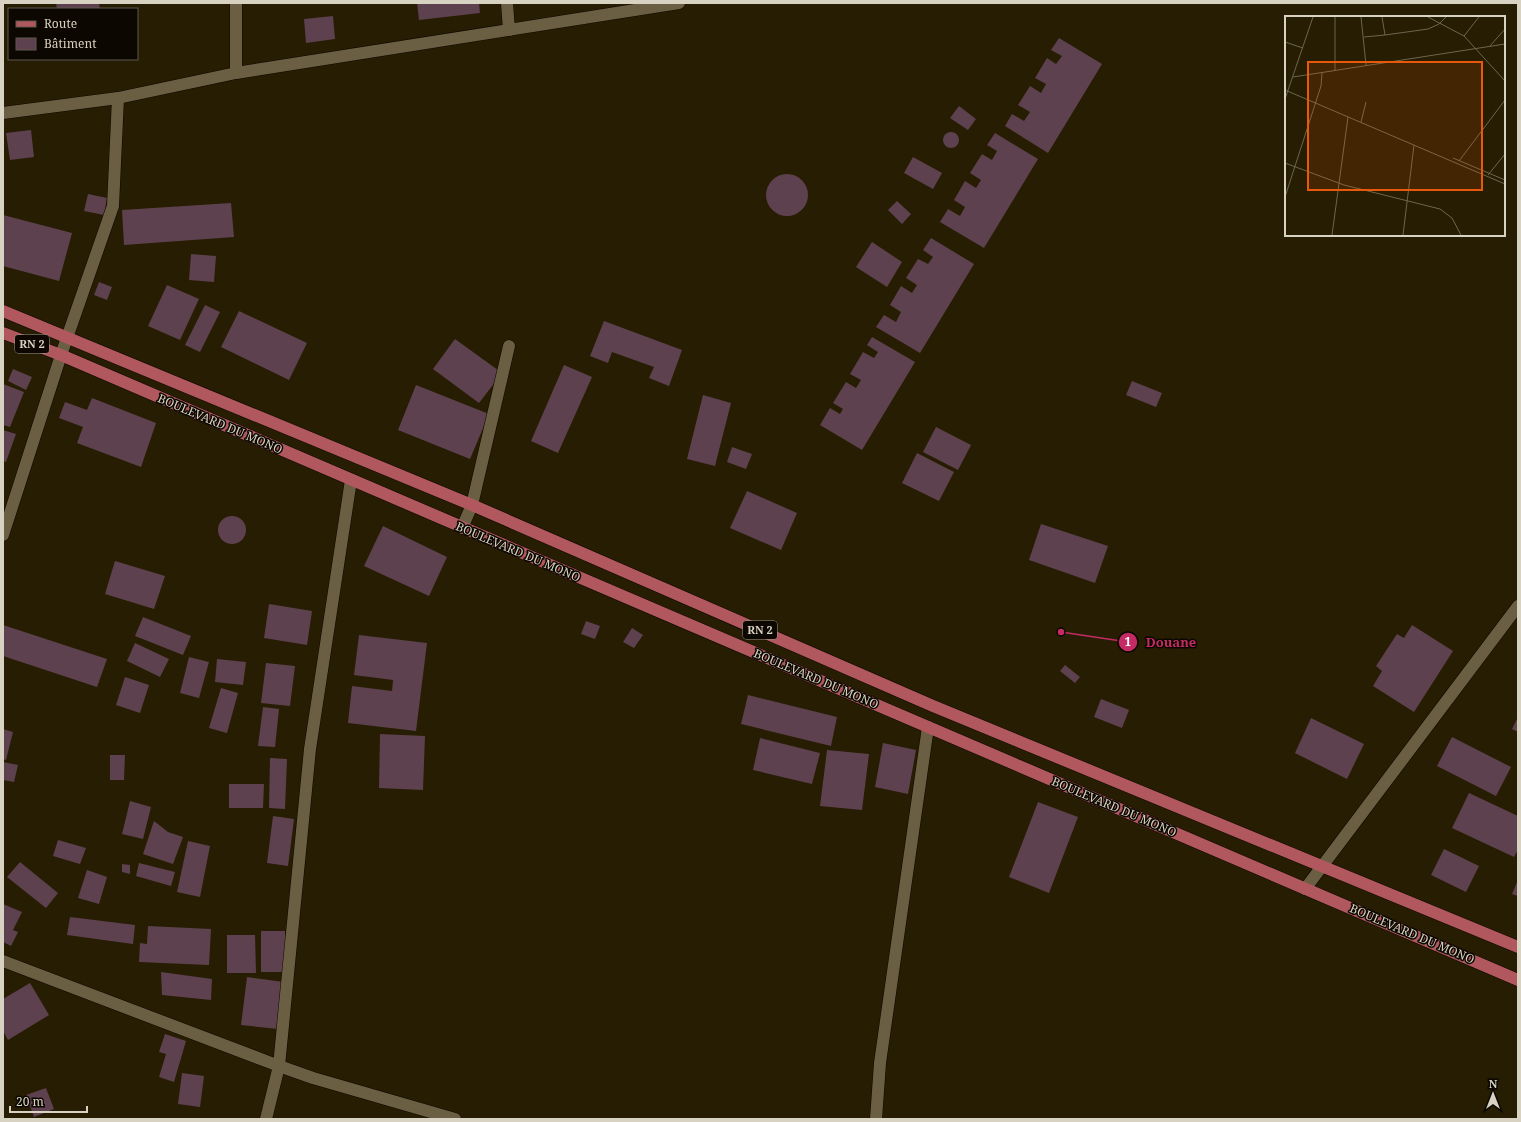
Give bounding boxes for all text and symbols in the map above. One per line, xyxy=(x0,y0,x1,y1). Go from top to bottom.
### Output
legend xyxy=(8,8,138,60)
text: Route xyxy=(44,15,77,32)
inset map xyxy=(1285,16,1505,236)
text: Bâtiment xyxy=(44,35,96,52)
road number: RN 2 xyxy=(15,335,49,353)
street label: BOULEVARD DU MONO xyxy=(155,390,285,458)
street label: BOULEVARD DU MONO xyxy=(453,518,583,586)
road number: RN 2 xyxy=(743,621,777,639)
callout: Douane xyxy=(1118,630,1204,655)
text: 1 xyxy=(1125,633,1132,650)
text: Douane xyxy=(1146,633,1196,651)
street label: BOULEVARD DU MONO xyxy=(751,645,881,713)
street label: BOULEVARD DU MONO xyxy=(1049,773,1179,841)
street label: BOULEVARD DU MONO xyxy=(1347,900,1477,968)
north arrow xyxy=(1473,1074,1513,1114)
text: N xyxy=(1489,1076,1498,1091)
scale bar xyxy=(10,1088,87,1114)
text: 20 m xyxy=(16,1093,44,1110)

